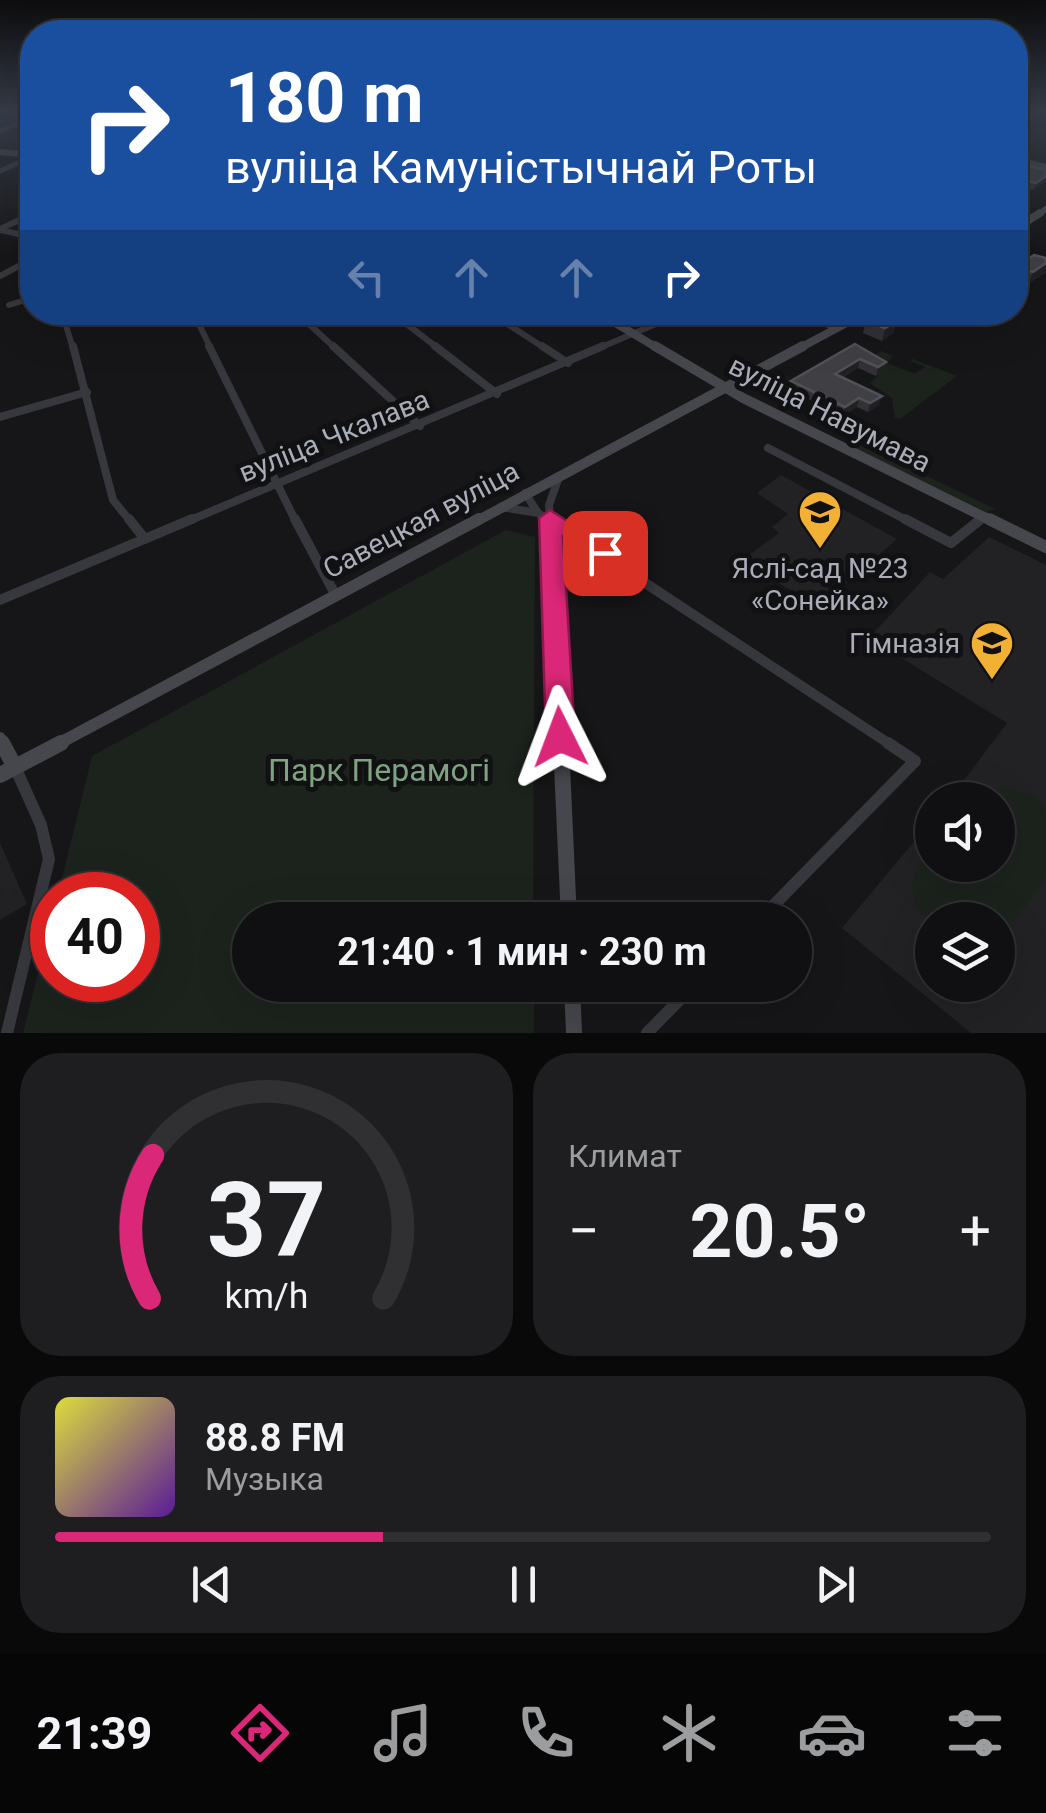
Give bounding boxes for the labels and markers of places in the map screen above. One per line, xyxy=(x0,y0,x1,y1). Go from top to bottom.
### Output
school or university icon: Яслі-сад №23 «Сонейка» xyxy=(797,489,843,550)
pin xyxy=(563,511,648,596)
place label: Яслі-сад №23 «Сонейка» xyxy=(731,552,909,617)
school or university icon: Гімназія xyxy=(969,620,1015,681)
place label: Гімназія xyxy=(849,627,960,660)

